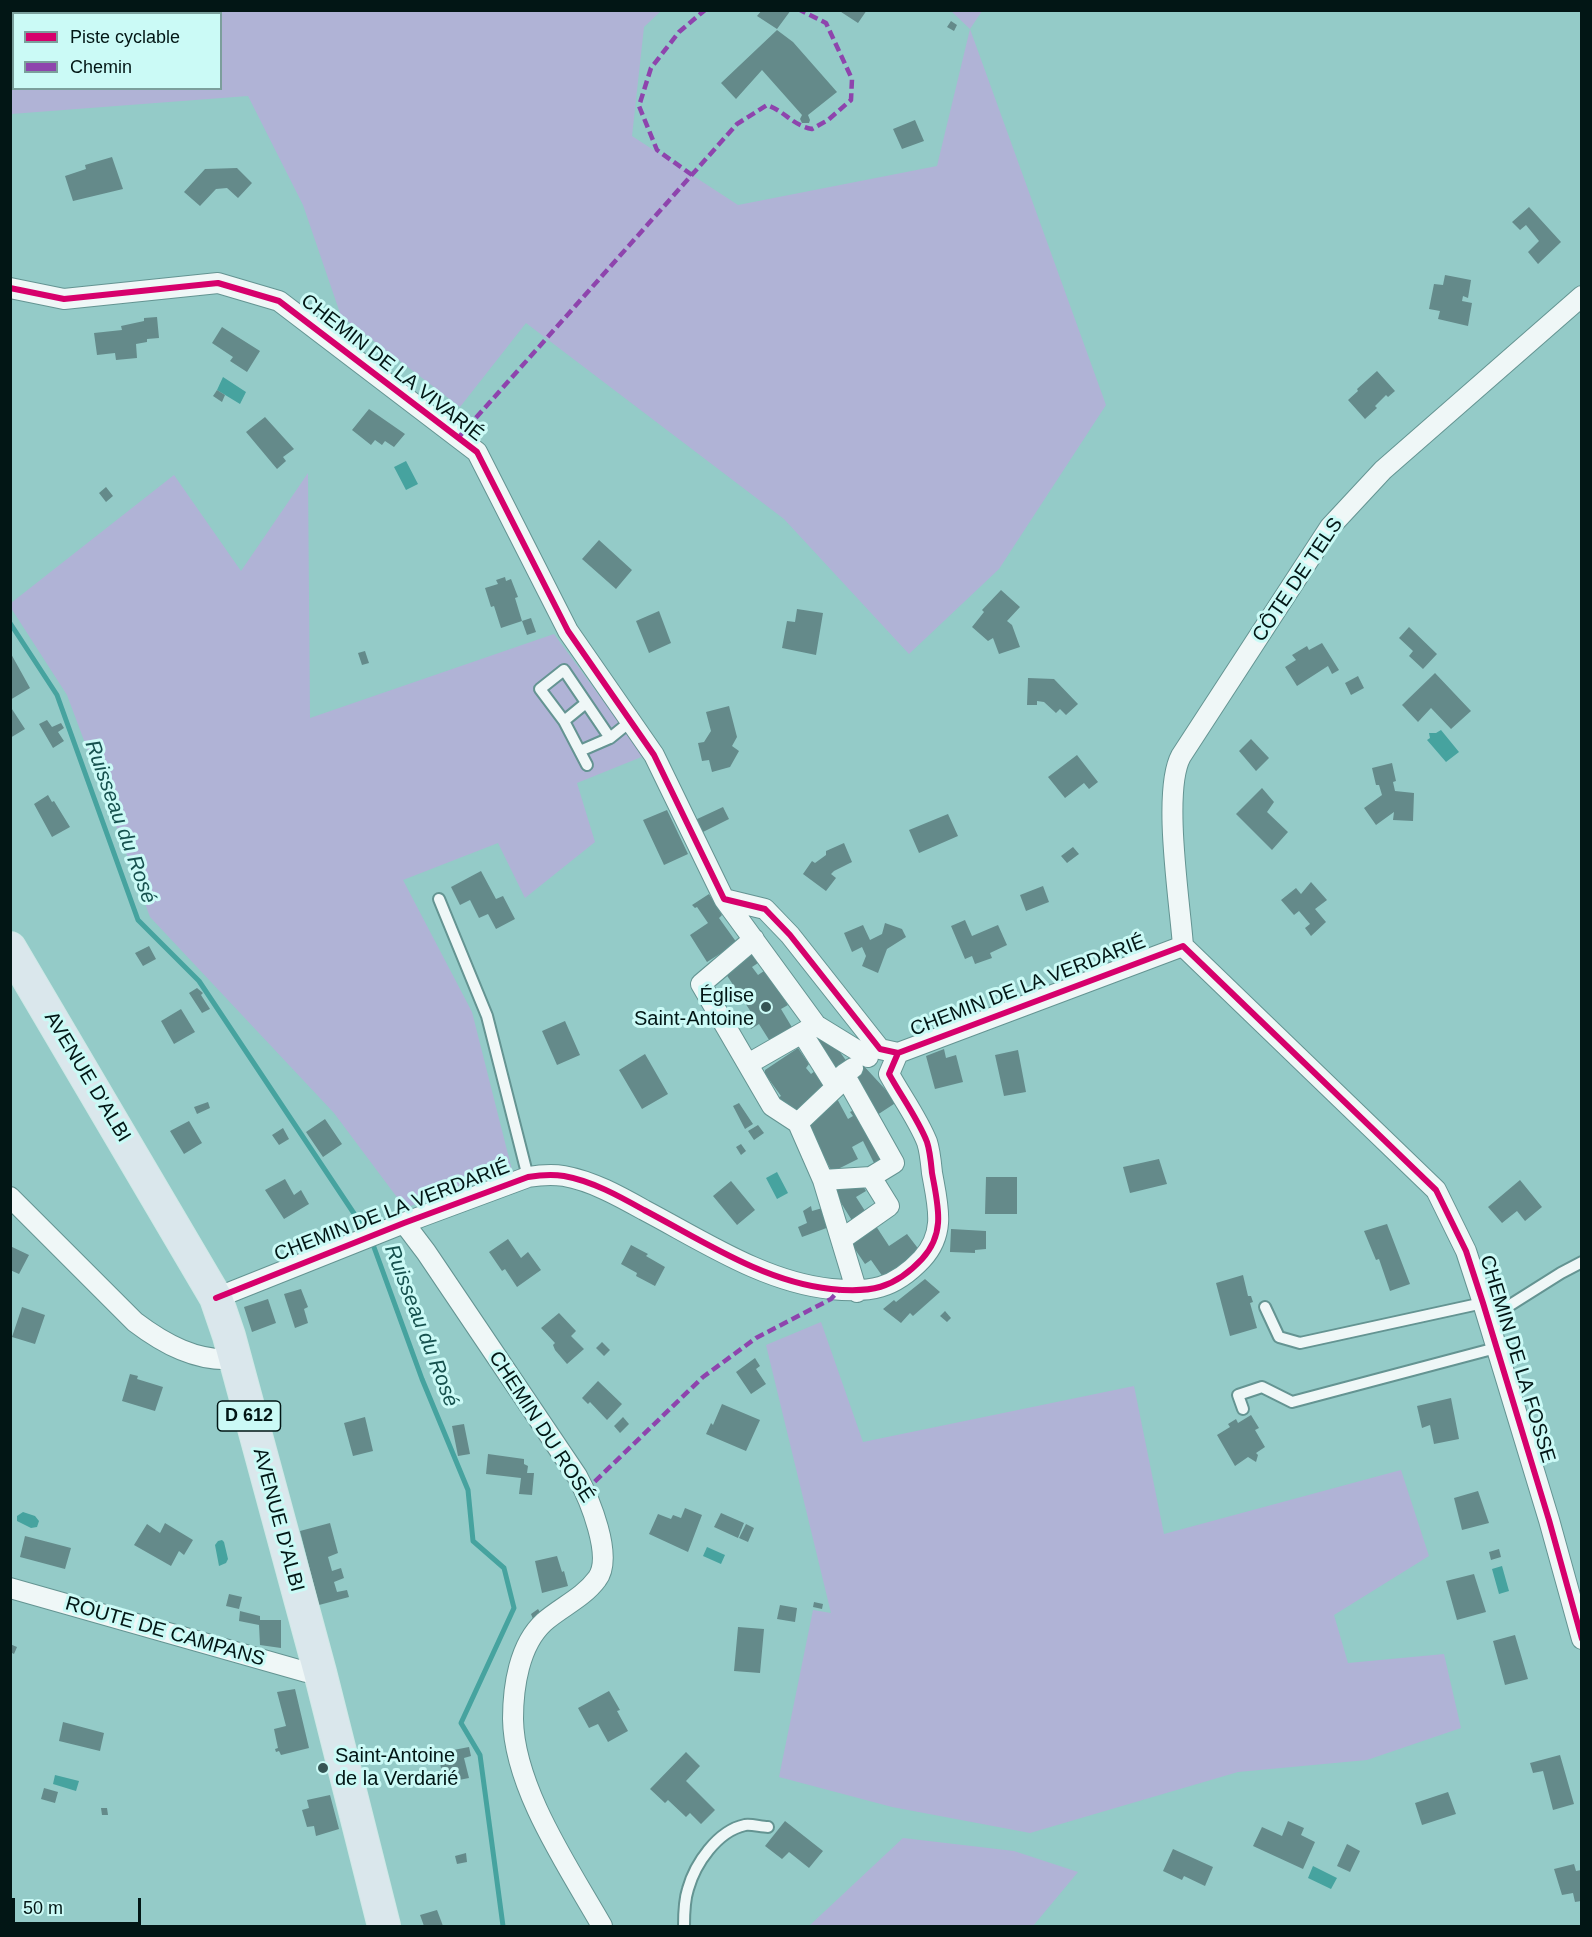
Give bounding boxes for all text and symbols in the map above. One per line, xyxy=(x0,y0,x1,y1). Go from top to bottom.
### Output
legend xyxy=(12,12,222,90)
text: Piste cyclable xyxy=(70,27,180,47)
text: Chemin xyxy=(70,57,132,77)
street label: CHEMIN DE LA VIVARIÉ xyxy=(296,289,488,447)
street label: CÔTE DE TELS xyxy=(1248,513,1348,647)
water label: Ruisseau du Rosé xyxy=(79,737,161,907)
street label: CHEMIN DE LA VERDARIÉ xyxy=(907,930,1149,1042)
place label: Église Saint-Antoine xyxy=(634,984,754,1031)
marker: Église Saint-Antoine xyxy=(759,1000,773,1014)
street label: AVENUE D'ALBI xyxy=(39,1007,135,1147)
street label: CHEMIN DE LA VERDARIÉ xyxy=(271,1155,513,1267)
water label: Ruisseau du Rosé xyxy=(378,1241,464,1411)
street label: CHEMIN DE LA FOSSE xyxy=(1474,1252,1560,1466)
street label: CHEMIN DU ROSÉ xyxy=(483,1347,599,1507)
road number: D 612 xyxy=(218,1401,280,1431)
street label: AVENUE D'ALBI xyxy=(247,1445,309,1595)
street label: ROUTE DE CAMPANS xyxy=(63,1592,267,1672)
place label: Saint-Antoine de la Verdarié xyxy=(335,1744,458,1791)
marker: Saint-Antoine de la Verdarié xyxy=(316,1761,330,1775)
scale bar xyxy=(15,1886,144,1924)
text: 50 m xyxy=(23,1898,63,1918)

